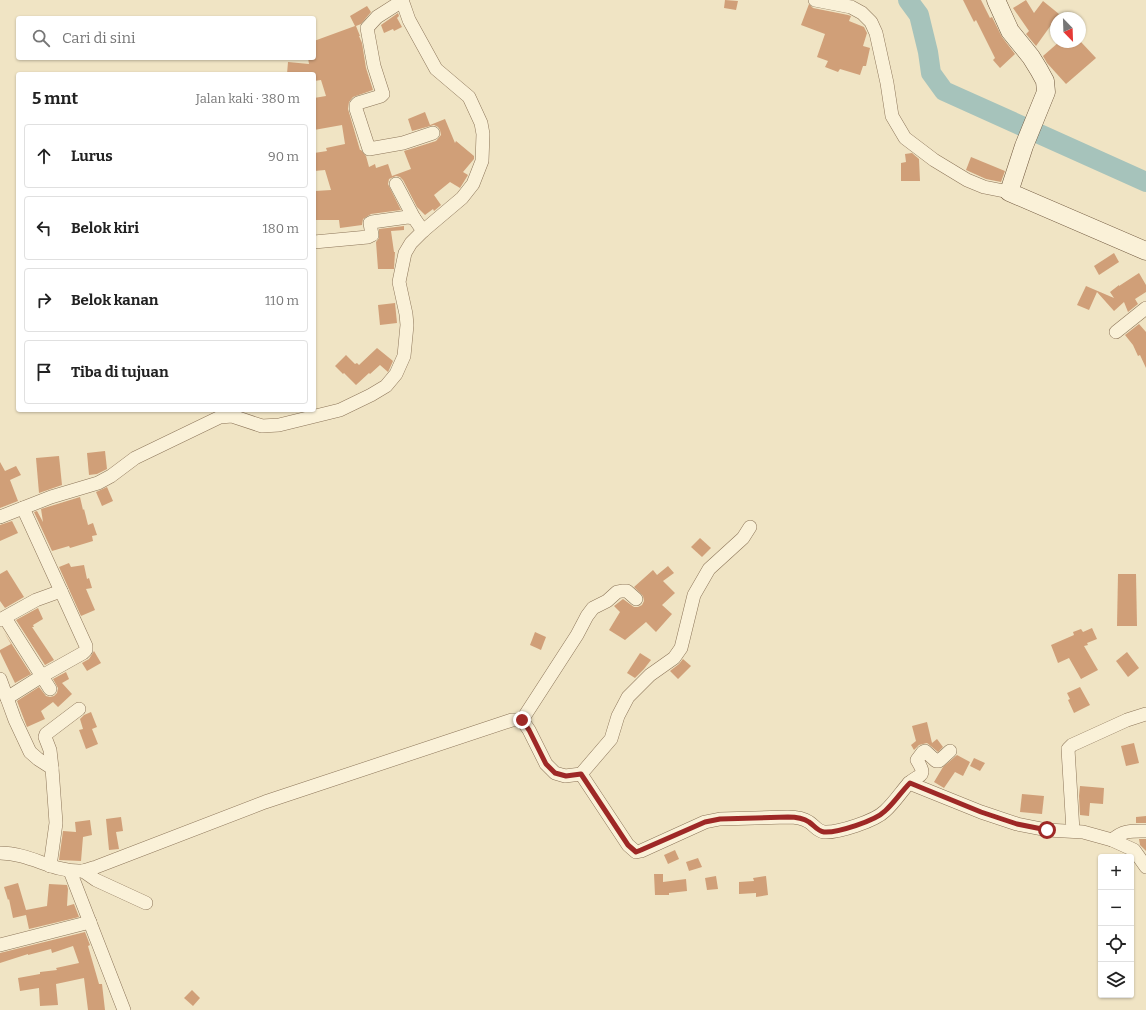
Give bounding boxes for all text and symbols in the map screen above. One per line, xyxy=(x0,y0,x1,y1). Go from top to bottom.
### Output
north arrow xyxy=(1050,12,1086,48)
search box xyxy=(16,16,316,60)
icon: search xyxy=(30,27,52,49)
text: Cari di sini xyxy=(62,29,135,47)
text: 5 mnt xyxy=(32,88,78,109)
text: Jalan kaki · 380 m xyxy=(196,91,300,106)
icon: ahead xyxy=(33,145,55,167)
text: Lurus xyxy=(71,147,113,165)
text: 90 m xyxy=(268,149,299,164)
icon: left xyxy=(33,217,55,239)
text: Belok kiri xyxy=(71,219,139,237)
text: 180 m xyxy=(263,221,299,236)
icon: right xyxy=(33,289,55,311)
text: Belok kanan xyxy=(71,291,159,309)
text: 110 m xyxy=(265,293,299,308)
icon: arrive xyxy=(33,361,55,383)
text: Tiba di tujuan xyxy=(71,363,169,381)
route end xyxy=(513,711,531,729)
route start xyxy=(1038,821,1056,839)
map controls xyxy=(1098,854,1134,998)
button: + xyxy=(1098,854,1134,890)
button: − xyxy=(1098,890,1134,926)
button: locate xyxy=(1098,926,1134,962)
button: layers xyxy=(1098,962,1134,998)

